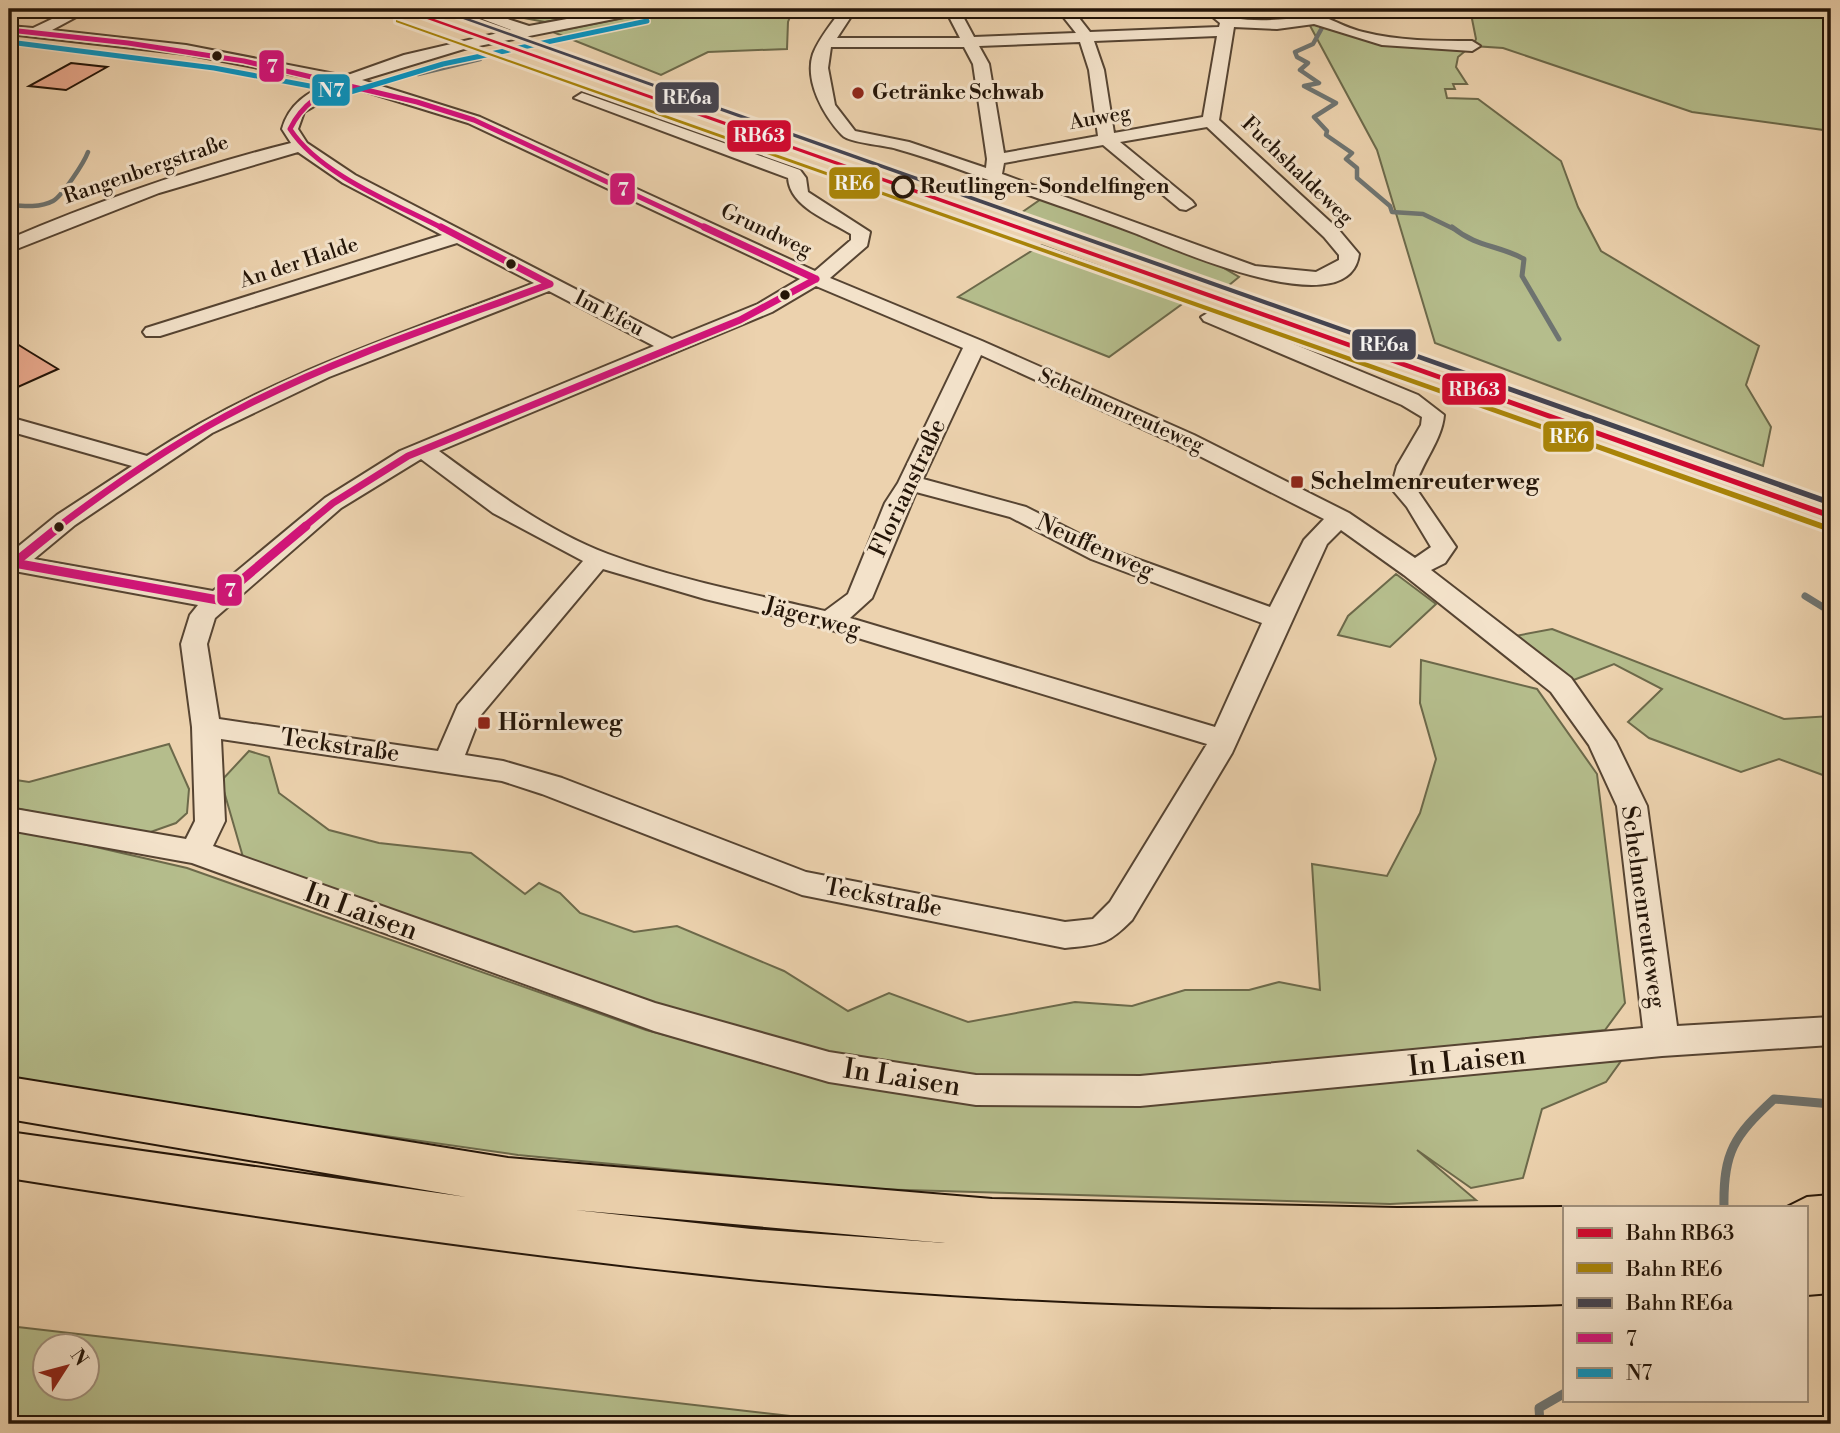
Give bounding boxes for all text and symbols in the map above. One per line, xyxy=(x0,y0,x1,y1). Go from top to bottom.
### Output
unlabelled marker xyxy=(210,49,224,63)
line badge: 7 xyxy=(258,49,285,83)
text: 7 xyxy=(266,55,278,79)
line badge: N7 xyxy=(311,73,351,107)
text: N7 xyxy=(318,79,344,103)
place label: Getränke Schwab xyxy=(872,80,1044,106)
line badge: RE6a xyxy=(654,81,720,114)
marker: Getränke Schwab xyxy=(850,85,866,101)
text: RE6a xyxy=(662,86,712,110)
street label: Auweg xyxy=(1066,100,1133,136)
street label: Fuchshaldeweg xyxy=(1236,111,1358,231)
line badge: RB63 xyxy=(726,119,792,153)
text: RB63 xyxy=(733,124,785,148)
street label: Rangenbergstraße xyxy=(60,130,232,210)
line badge: RE6 xyxy=(828,166,881,200)
line badge: 7 xyxy=(609,172,636,206)
text: RE6 xyxy=(834,172,874,196)
place label: Reutlingen-Sondelfingen xyxy=(920,174,1169,200)
marker: Reutlingen-Sondelfingen xyxy=(892,176,914,198)
text: 7 xyxy=(617,178,629,202)
street label: Grundweg xyxy=(716,199,816,263)
street label: An der Halde xyxy=(235,232,362,295)
unlabelled marker xyxy=(504,257,518,271)
street label: Im Efeu xyxy=(570,285,648,343)
unlabelled marker xyxy=(778,288,792,302)
line badge: RE6a xyxy=(1351,328,1417,361)
text: RE6a xyxy=(1359,333,1409,357)
street label: Schelmenreuteweg xyxy=(1034,363,1208,459)
line badge: RB63 xyxy=(1441,372,1507,406)
text: RB63 xyxy=(1448,378,1500,402)
street label: Florianstraße xyxy=(863,414,953,562)
line badge: RE6 xyxy=(1542,420,1595,453)
text: RE6 xyxy=(1549,425,1589,449)
place label: Schelmenreuterweg xyxy=(1311,467,1540,497)
marker: Schelmenreuterweg xyxy=(1289,474,1305,490)
street label: Neuffenweg xyxy=(1031,508,1159,587)
unlabelled marker xyxy=(52,520,66,534)
line badge: 7 xyxy=(216,573,243,607)
text: 7 xyxy=(224,579,236,603)
street label: Jägerweg xyxy=(759,590,864,645)
place label: Hörnleweg xyxy=(498,708,624,738)
marker: Hörnleweg xyxy=(476,715,492,731)
street label: Teckstraße xyxy=(279,723,401,769)
street label: Schelmenreuteweg xyxy=(1614,804,1672,1011)
street label: Teckstraße xyxy=(821,872,945,924)
street label: In Laisen xyxy=(300,875,423,949)
street label: In Laisen xyxy=(1406,1037,1528,1085)
street label: In Laisen xyxy=(841,1051,963,1105)
legend xyxy=(1563,1206,1808,1402)
text: Bahn RB63 xyxy=(1625,1221,1734,1247)
text: Bahn RE6 xyxy=(1625,1257,1723,1283)
text: Bahn RE6a xyxy=(1625,1291,1733,1317)
text: 7 xyxy=(1626,1327,1637,1353)
north arrow xyxy=(32,1332,102,1402)
text: N xyxy=(65,1344,93,1371)
text: N7 xyxy=(1626,1361,1653,1387)

